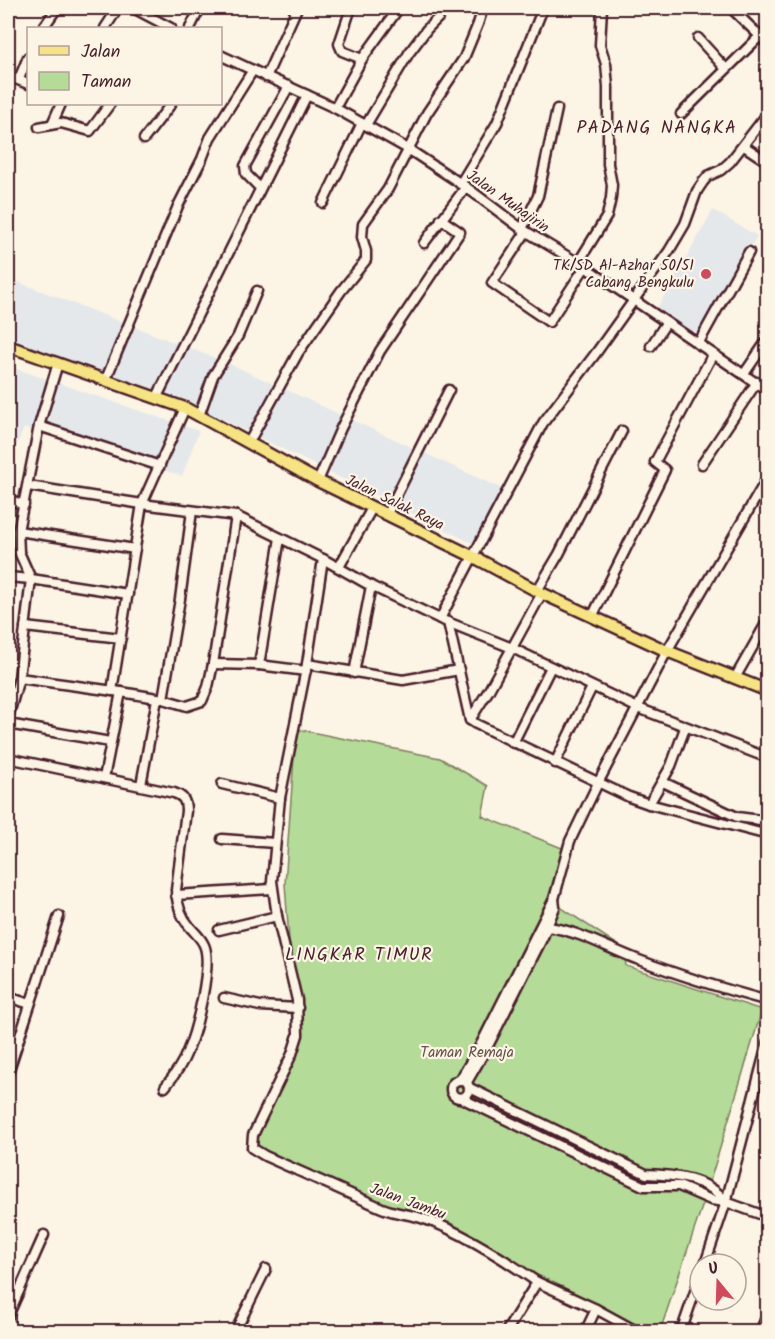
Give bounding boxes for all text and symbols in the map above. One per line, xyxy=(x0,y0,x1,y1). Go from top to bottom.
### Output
legend xyxy=(27,27,222,105)
text: Jalan xyxy=(81,38,120,67)
text: Taman xyxy=(81,68,131,97)
district label: PADANG NANGKA xyxy=(576,114,738,143)
street label: Jalan Muhajirin xyxy=(461,164,554,239)
place label: TK/SD Al-Azhar 50/51 Cabang Bengkulu xyxy=(553,254,694,295)
marker: TK/SD Al-Azhar 50/51 Cabang Bengkulu xyxy=(699,267,713,281)
street label: Jalan Salak Raya xyxy=(341,469,448,537)
district label: LINGKAR TIMUR xyxy=(285,941,433,970)
park label: Taman Remaja xyxy=(420,1041,514,1065)
street label: Jalan Jambu xyxy=(366,1177,449,1227)
north arrow xyxy=(688,1252,748,1312)
text: U xyxy=(705,1256,723,1283)

